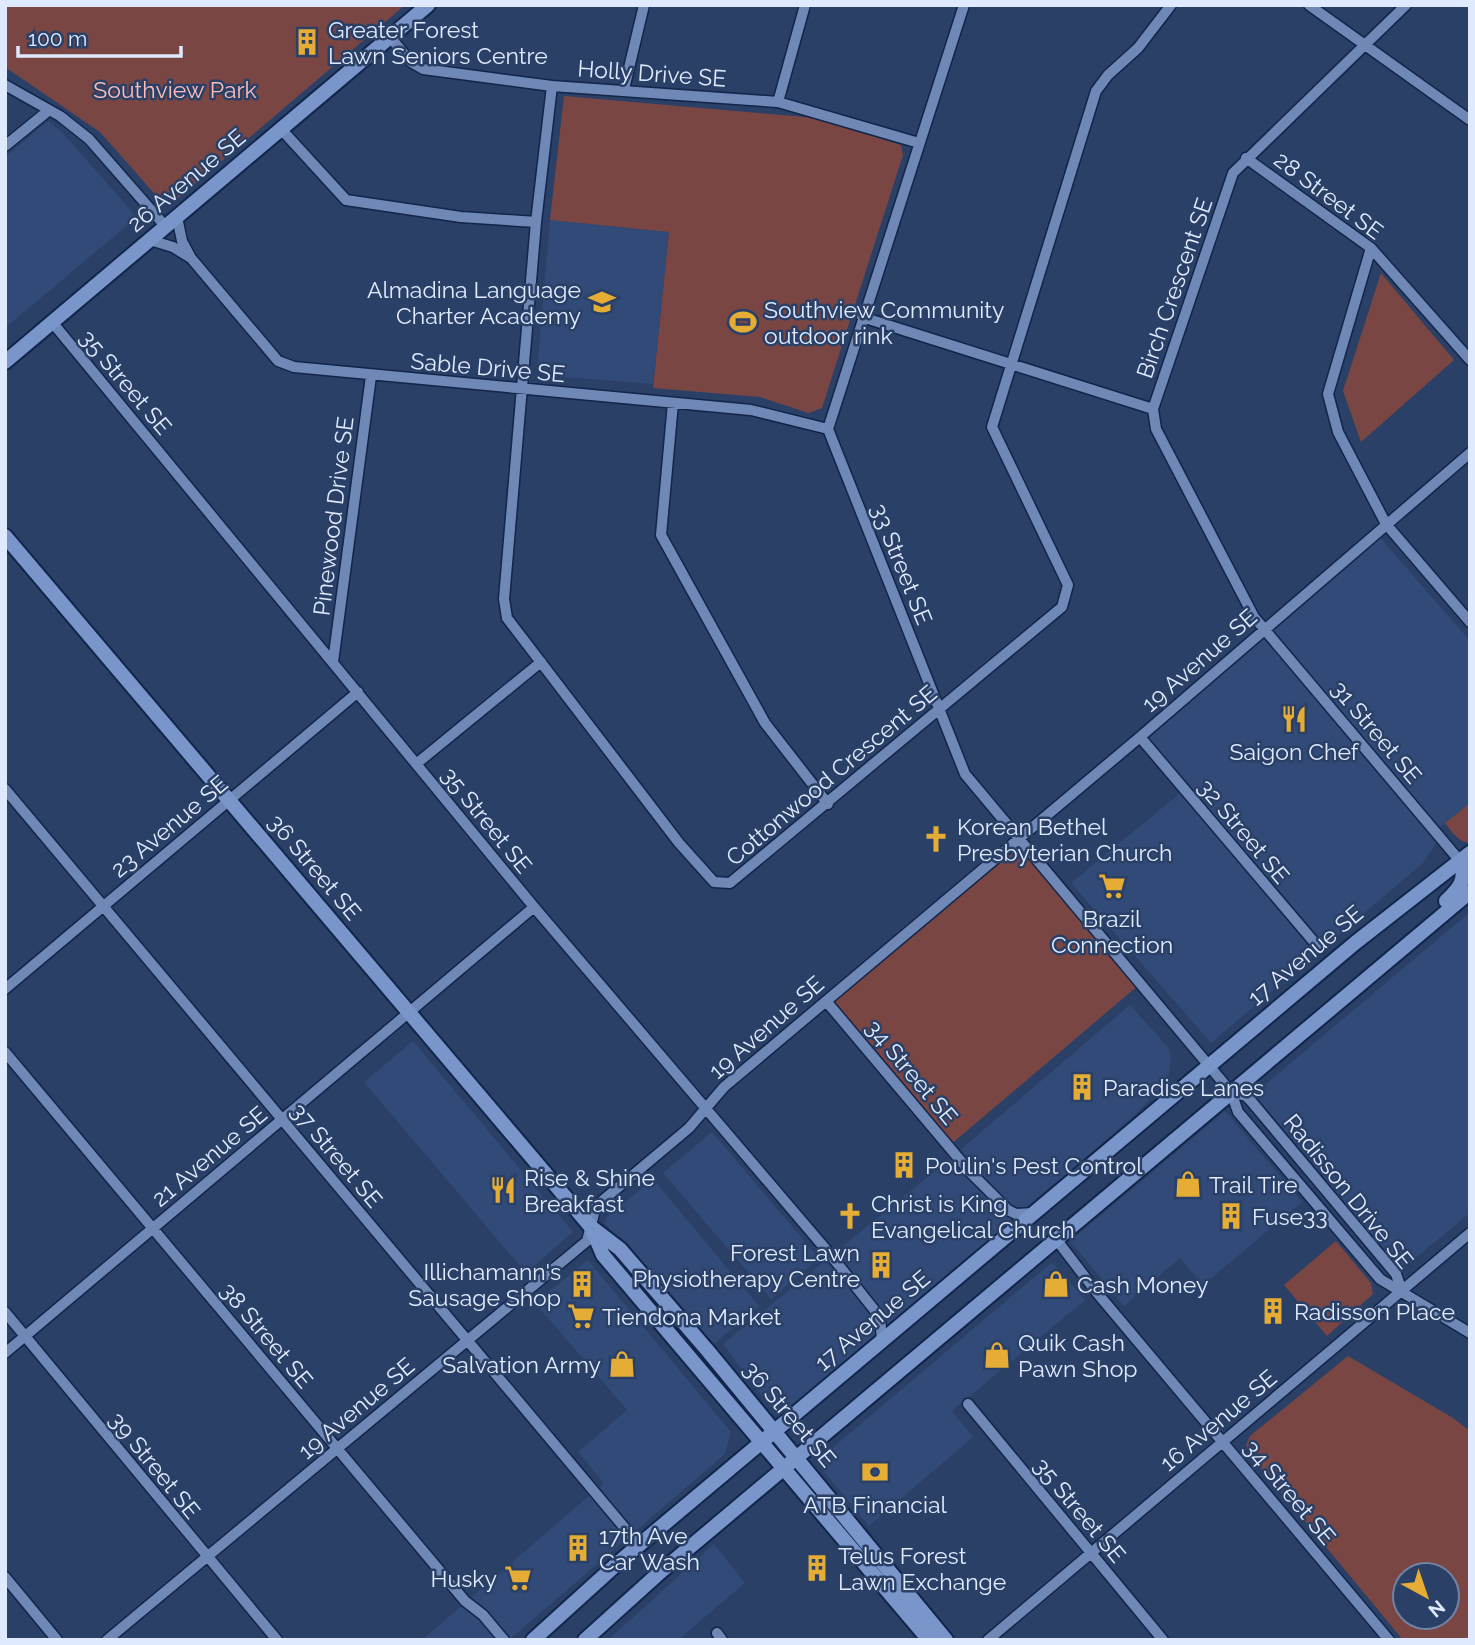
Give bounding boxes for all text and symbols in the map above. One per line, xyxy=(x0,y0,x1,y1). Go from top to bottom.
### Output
scale bar xyxy=(18,14,180,58)
place label: Greater Forest Lawn Seniors Centre xyxy=(328,16,548,69)
text: 100 m xyxy=(28,26,87,51)
building icon: Greater Forest Lawn Seniors Centre xyxy=(292,27,322,57)
street label: Holly Drive SE xyxy=(577,54,727,92)
park label: Southview Park xyxy=(93,76,257,103)
street label: 26 Avenue SE xyxy=(122,123,250,237)
street label: 28 Street SE xyxy=(1269,145,1389,245)
street label: Birch Crescent SE xyxy=(1130,194,1218,382)
place label: Almadina Language Charter Academy xyxy=(367,276,581,329)
school or university icon: Almadina Language Charter Academy xyxy=(587,287,617,317)
place label: Southview Community outdoor rink xyxy=(764,296,1005,349)
sports icon: Southview Community outdoor rink xyxy=(728,307,758,337)
street label: 35 Street SE xyxy=(74,324,178,440)
street label: Sable Drive SE xyxy=(410,347,566,387)
street label: Pinewood Drive SE xyxy=(307,415,359,617)
street label: 33 Street SE xyxy=(866,500,938,628)
street label: 19 Avenue SE xyxy=(1136,603,1262,717)
street label: 31 Street SE xyxy=(1326,675,1428,789)
street label: Cottonwood Crescent SE xyxy=(720,679,942,871)
restaurant icon: Saigon Chef xyxy=(1279,704,1309,734)
place label: Saigon Chef xyxy=(1230,738,1360,765)
street label: 35 Street SE xyxy=(436,762,538,878)
street label: 23 Avenue SE xyxy=(105,769,233,883)
street label: 32 Street SE xyxy=(1193,773,1295,889)
street label: 36 Street SE xyxy=(263,809,367,925)
place label: Korean Bethel Presbyterian Church xyxy=(957,813,1172,866)
church icon: Korean Bethel Presbyterian Church xyxy=(921,824,951,854)
supermarket icon: Brazil Connection xyxy=(1097,871,1127,901)
street label: 17 Avenue SE xyxy=(1242,899,1368,1011)
place label: Brazil Connection xyxy=(1051,905,1173,958)
street label: 19 Avenue SE xyxy=(703,970,829,1084)
street label: 34 Street SE xyxy=(860,1014,964,1130)
building icon: Paradise Lanes xyxy=(1067,1072,1097,1102)
place label: Paradise Lanes xyxy=(1103,1074,1264,1101)
street label: 37 Street SE xyxy=(286,1097,388,1213)
street label: 21 Avenue SE xyxy=(146,1100,272,1212)
street label: Radisson Drive SE xyxy=(1279,1108,1419,1274)
building icon: Poulin's Pest Control xyxy=(889,1150,919,1180)
place label: Poulin's Pest Control xyxy=(925,1152,1143,1179)
place label: Rise & Shine Breakfast xyxy=(524,1164,655,1217)
shop icon: Trail Tire xyxy=(1173,1169,1203,1199)
place label: Trail Tire xyxy=(1209,1171,1298,1198)
restaurant icon: Rise & Shine Breakfast xyxy=(488,1175,518,1205)
place label: Christ is King Evangelical Church xyxy=(871,1190,1075,1243)
church icon: Christ is King Evangelical Church xyxy=(835,1201,865,1231)
building icon: Fuse33 xyxy=(1216,1201,1246,1231)
place label: Fuse33 xyxy=(1252,1203,1328,1230)
place label: Forest Lawn Physiotherapy Centre xyxy=(633,1239,860,1292)
building icon: Forest Lawn Physiotherapy Centre xyxy=(866,1250,896,1280)
place label: Illichamann's Sausage Shop xyxy=(408,1258,561,1311)
street label: 17 Avenue SE xyxy=(809,1264,935,1376)
building icon: Illichamann's Sausage Shop xyxy=(567,1269,597,1299)
shop icon: Cash Money xyxy=(1041,1269,1071,1299)
place label: Cash Money xyxy=(1077,1271,1208,1298)
street label: 38 Street SE xyxy=(215,1277,319,1393)
building icon: Radisson Place xyxy=(1258,1296,1288,1326)
place label: Radisson Place xyxy=(1294,1298,1455,1325)
supermarket icon: Tiendona Market xyxy=(566,1301,596,1331)
place label: Tiendona Market xyxy=(602,1303,781,1330)
place label: Quik Cash Pawn Shop xyxy=(1018,1329,1138,1382)
shop icon: Quik Cash Pawn Shop xyxy=(982,1340,1012,1370)
shop icon: Salvation Army xyxy=(607,1349,637,1379)
place label: Salvation Army xyxy=(442,1351,601,1378)
street label: 19 Avenue SE xyxy=(293,1352,419,1464)
street label: 36 Street SE xyxy=(738,1356,842,1472)
street label: 16 Avenue SE xyxy=(1154,1364,1282,1476)
street label: 39 Street SE xyxy=(104,1406,206,1524)
street label: 34 Street SE xyxy=(1238,1434,1342,1550)
street label: 35 Street SE xyxy=(1028,1452,1132,1568)
bank icon: ATB Financial xyxy=(860,1457,890,1487)
place label: ATB Financial xyxy=(803,1491,948,1518)
place label: 17th Ave Car Wash xyxy=(599,1522,700,1575)
building icon: 17th Ave Car Wash xyxy=(563,1533,593,1563)
place label: Telus Forest Lawn Exchange xyxy=(838,1542,1006,1595)
building icon: Telus Forest Lawn Exchange xyxy=(802,1553,832,1583)
north arrow xyxy=(1391,1561,1461,1631)
supermarket icon: Husky xyxy=(503,1563,533,1593)
place label: Husky xyxy=(431,1565,497,1592)
text: N xyxy=(1424,1596,1450,1622)

